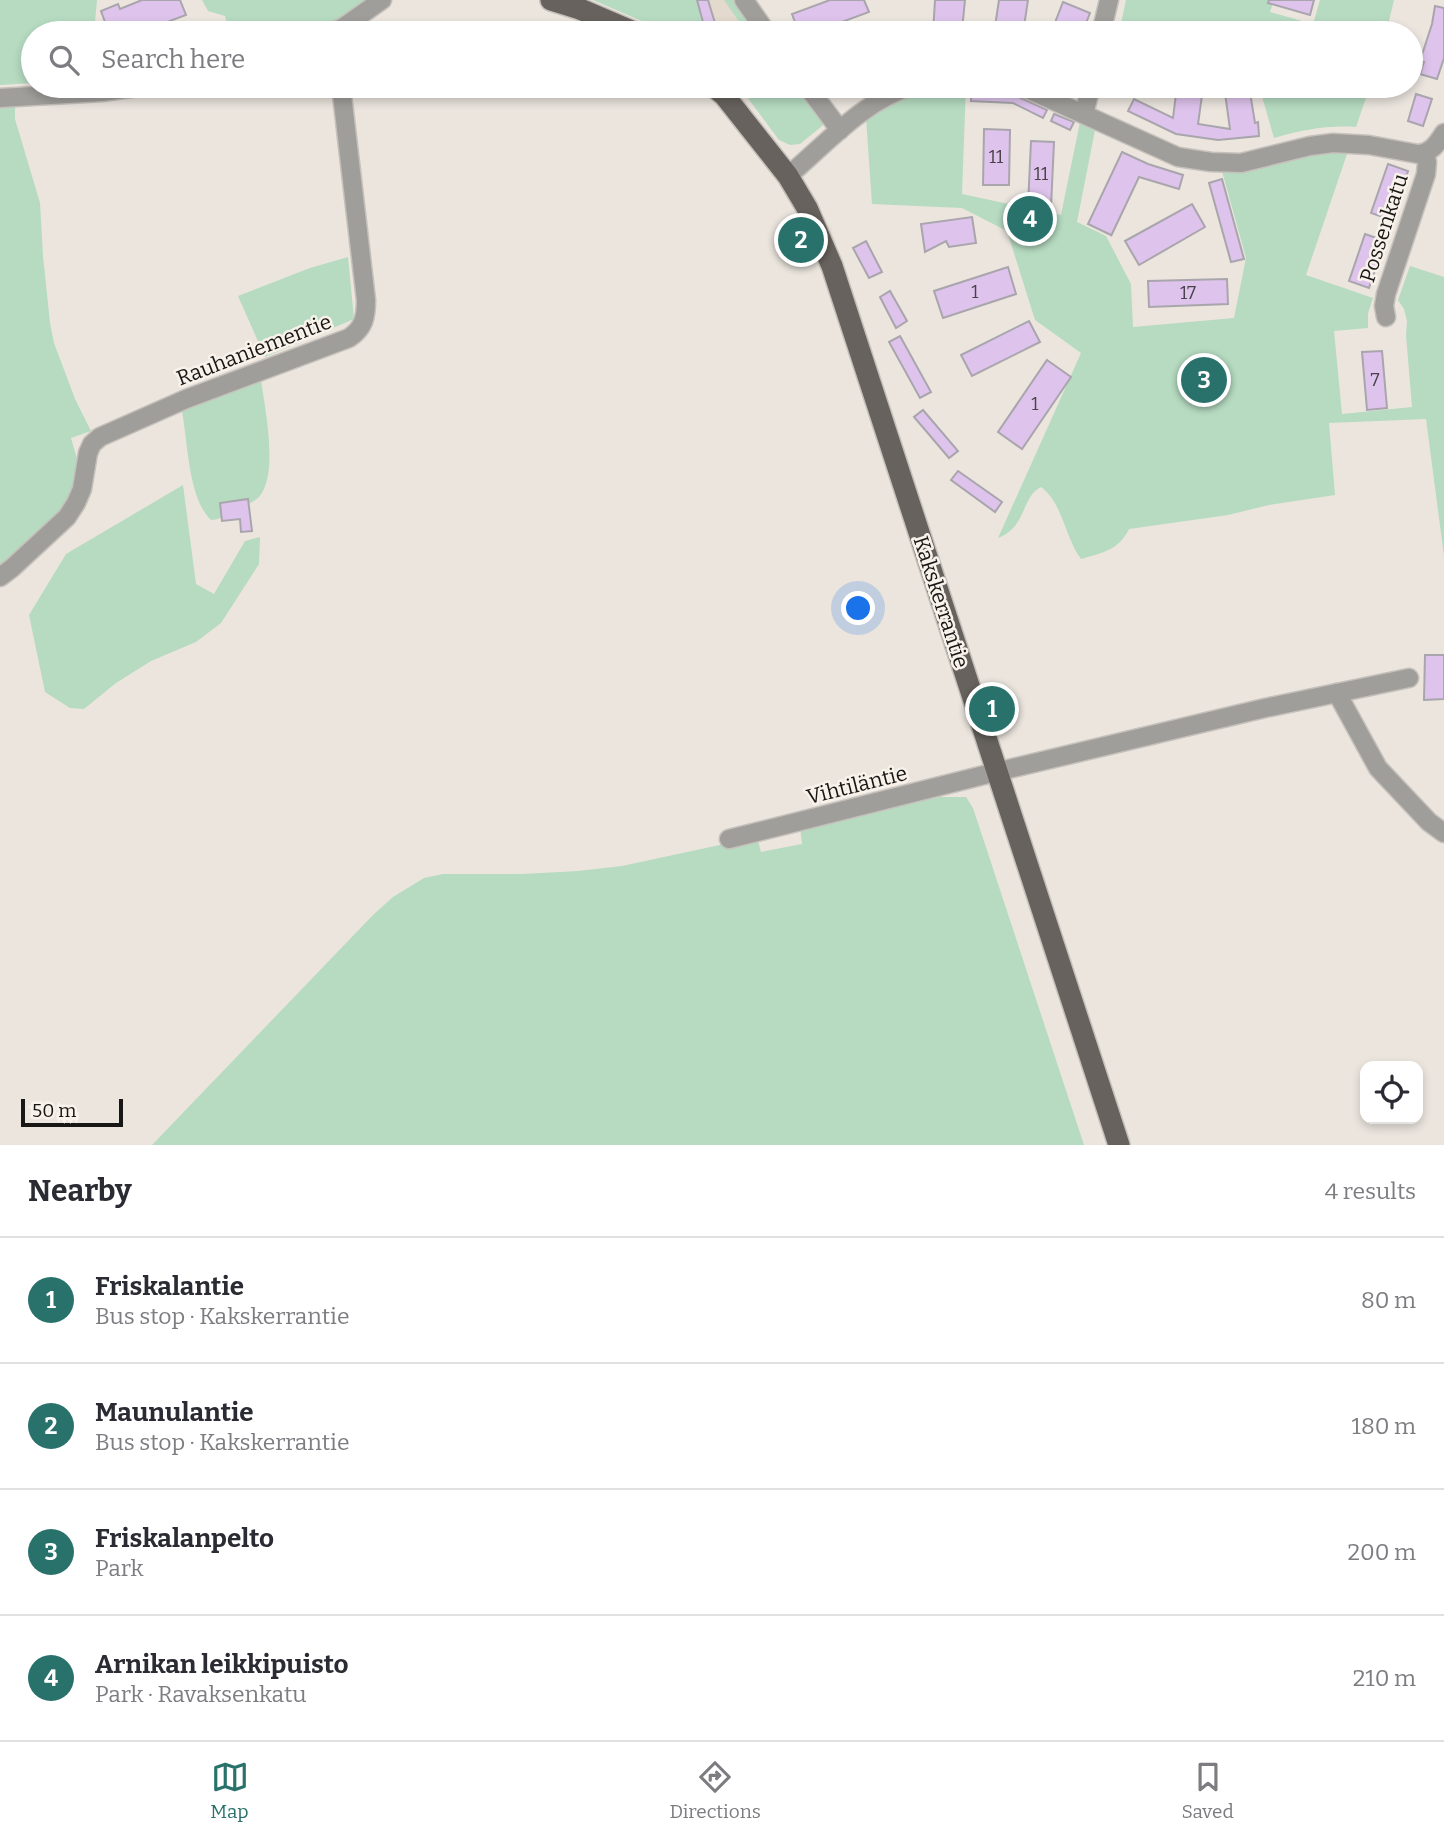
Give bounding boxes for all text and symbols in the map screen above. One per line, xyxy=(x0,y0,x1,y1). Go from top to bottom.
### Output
search box xyxy=(21,21,1423,98)
icon: search xyxy=(45,41,83,79)
text: Search here xyxy=(101,44,245,75)
house number: 11 xyxy=(989,146,1004,168)
house number: 11 xyxy=(1034,163,1049,185)
street label: Possenkatu xyxy=(1354,170,1414,286)
pin: 4 xyxy=(1007,193,1053,245)
pin: 2 xyxy=(778,214,824,266)
house number: 1 xyxy=(971,281,979,303)
house number: 17 xyxy=(1180,282,1196,304)
street label: Rauhaniementie xyxy=(173,309,335,391)
pin: 3 xyxy=(1181,354,1227,406)
house number: 7 xyxy=(1370,369,1380,391)
house number: 1 xyxy=(1031,393,1039,415)
street label: Kakskerrantie xyxy=(907,533,975,671)
your location xyxy=(841,591,875,625)
pin: 1 xyxy=(969,683,1015,735)
street label: Vihtiläntie xyxy=(804,760,910,810)
map controls xyxy=(1360,1061,1423,1124)
button: locate xyxy=(1360,1061,1423,1124)
scale bar xyxy=(21,1096,122,1128)
text: 50 m xyxy=(32,1099,76,1122)
text: Nearby xyxy=(28,1173,132,1209)
text: 4 results xyxy=(1325,1177,1416,1205)
text: Friskalantie xyxy=(95,1271,244,1302)
text: 1 xyxy=(46,1286,56,1314)
text: 80 m xyxy=(1361,1286,1416,1314)
text: Bus stop · Kakskerrantie xyxy=(95,1302,350,1330)
text: Maunulantie xyxy=(95,1397,254,1428)
text: 2 xyxy=(45,1412,57,1440)
text: 180 m xyxy=(1352,1412,1416,1440)
text: Bus stop · Kakskerrantie xyxy=(95,1428,350,1456)
text: Friskalanpelto xyxy=(95,1523,274,1554)
text: 3 xyxy=(44,1538,58,1566)
text: 200 m xyxy=(1347,1538,1416,1566)
text: Park xyxy=(95,1554,144,1582)
text: Arnikan leikkipuisto xyxy=(95,1649,349,1680)
text: 4 xyxy=(44,1664,58,1692)
text: 210 m xyxy=(1353,1664,1416,1692)
text: Park · Ravaksenkatu xyxy=(95,1680,307,1708)
tab: Map xyxy=(210,1758,249,1823)
tab: Directions xyxy=(669,1758,761,1823)
tab: Saved xyxy=(1181,1758,1234,1823)

